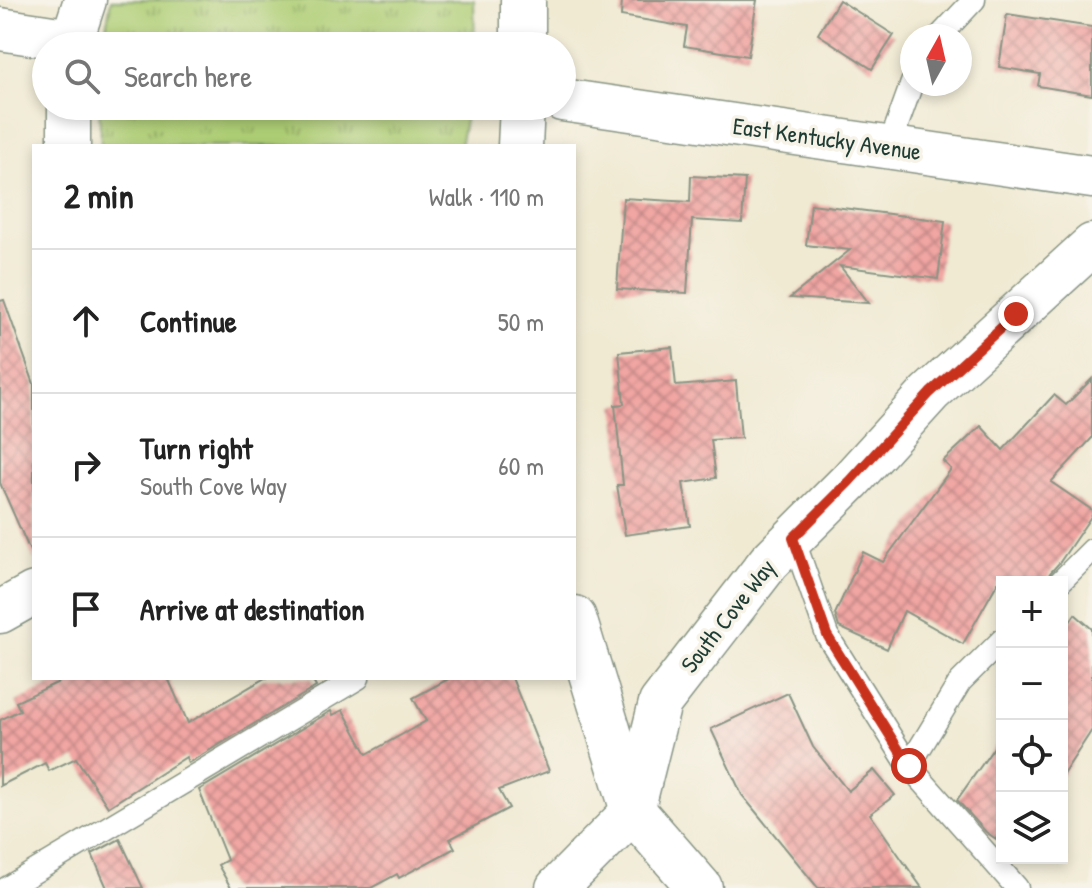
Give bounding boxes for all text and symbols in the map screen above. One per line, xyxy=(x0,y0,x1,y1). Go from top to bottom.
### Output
north arrow xyxy=(900,24,972,96)
search box xyxy=(32,32,576,120)
icon: search xyxy=(60,54,104,98)
text: Search here xyxy=(124,56,252,96)
street label: East Kentucky Avenue xyxy=(731,109,924,167)
text: 2 min xyxy=(64,173,134,219)
text: Walk · 110 m xyxy=(429,179,544,214)
route end xyxy=(998,296,1034,332)
icon: ahead xyxy=(64,299,108,343)
text: Continue xyxy=(140,301,237,341)
text: 50 m xyxy=(498,304,544,339)
text: Turn right xyxy=(140,428,253,468)
icon: right xyxy=(64,443,108,487)
text: 60 m xyxy=(498,448,544,483)
text: South Cove Way xyxy=(140,468,287,503)
street label: South Cove Way xyxy=(673,552,782,679)
map controls xyxy=(996,576,1068,864)
button: + xyxy=(996,576,1068,648)
icon: arrive xyxy=(64,587,108,631)
text: Arrive at destination xyxy=(140,589,365,629)
button: − xyxy=(996,648,1068,720)
button: locate xyxy=(996,720,1068,792)
route start xyxy=(891,748,927,784)
button: layers xyxy=(996,792,1068,864)

